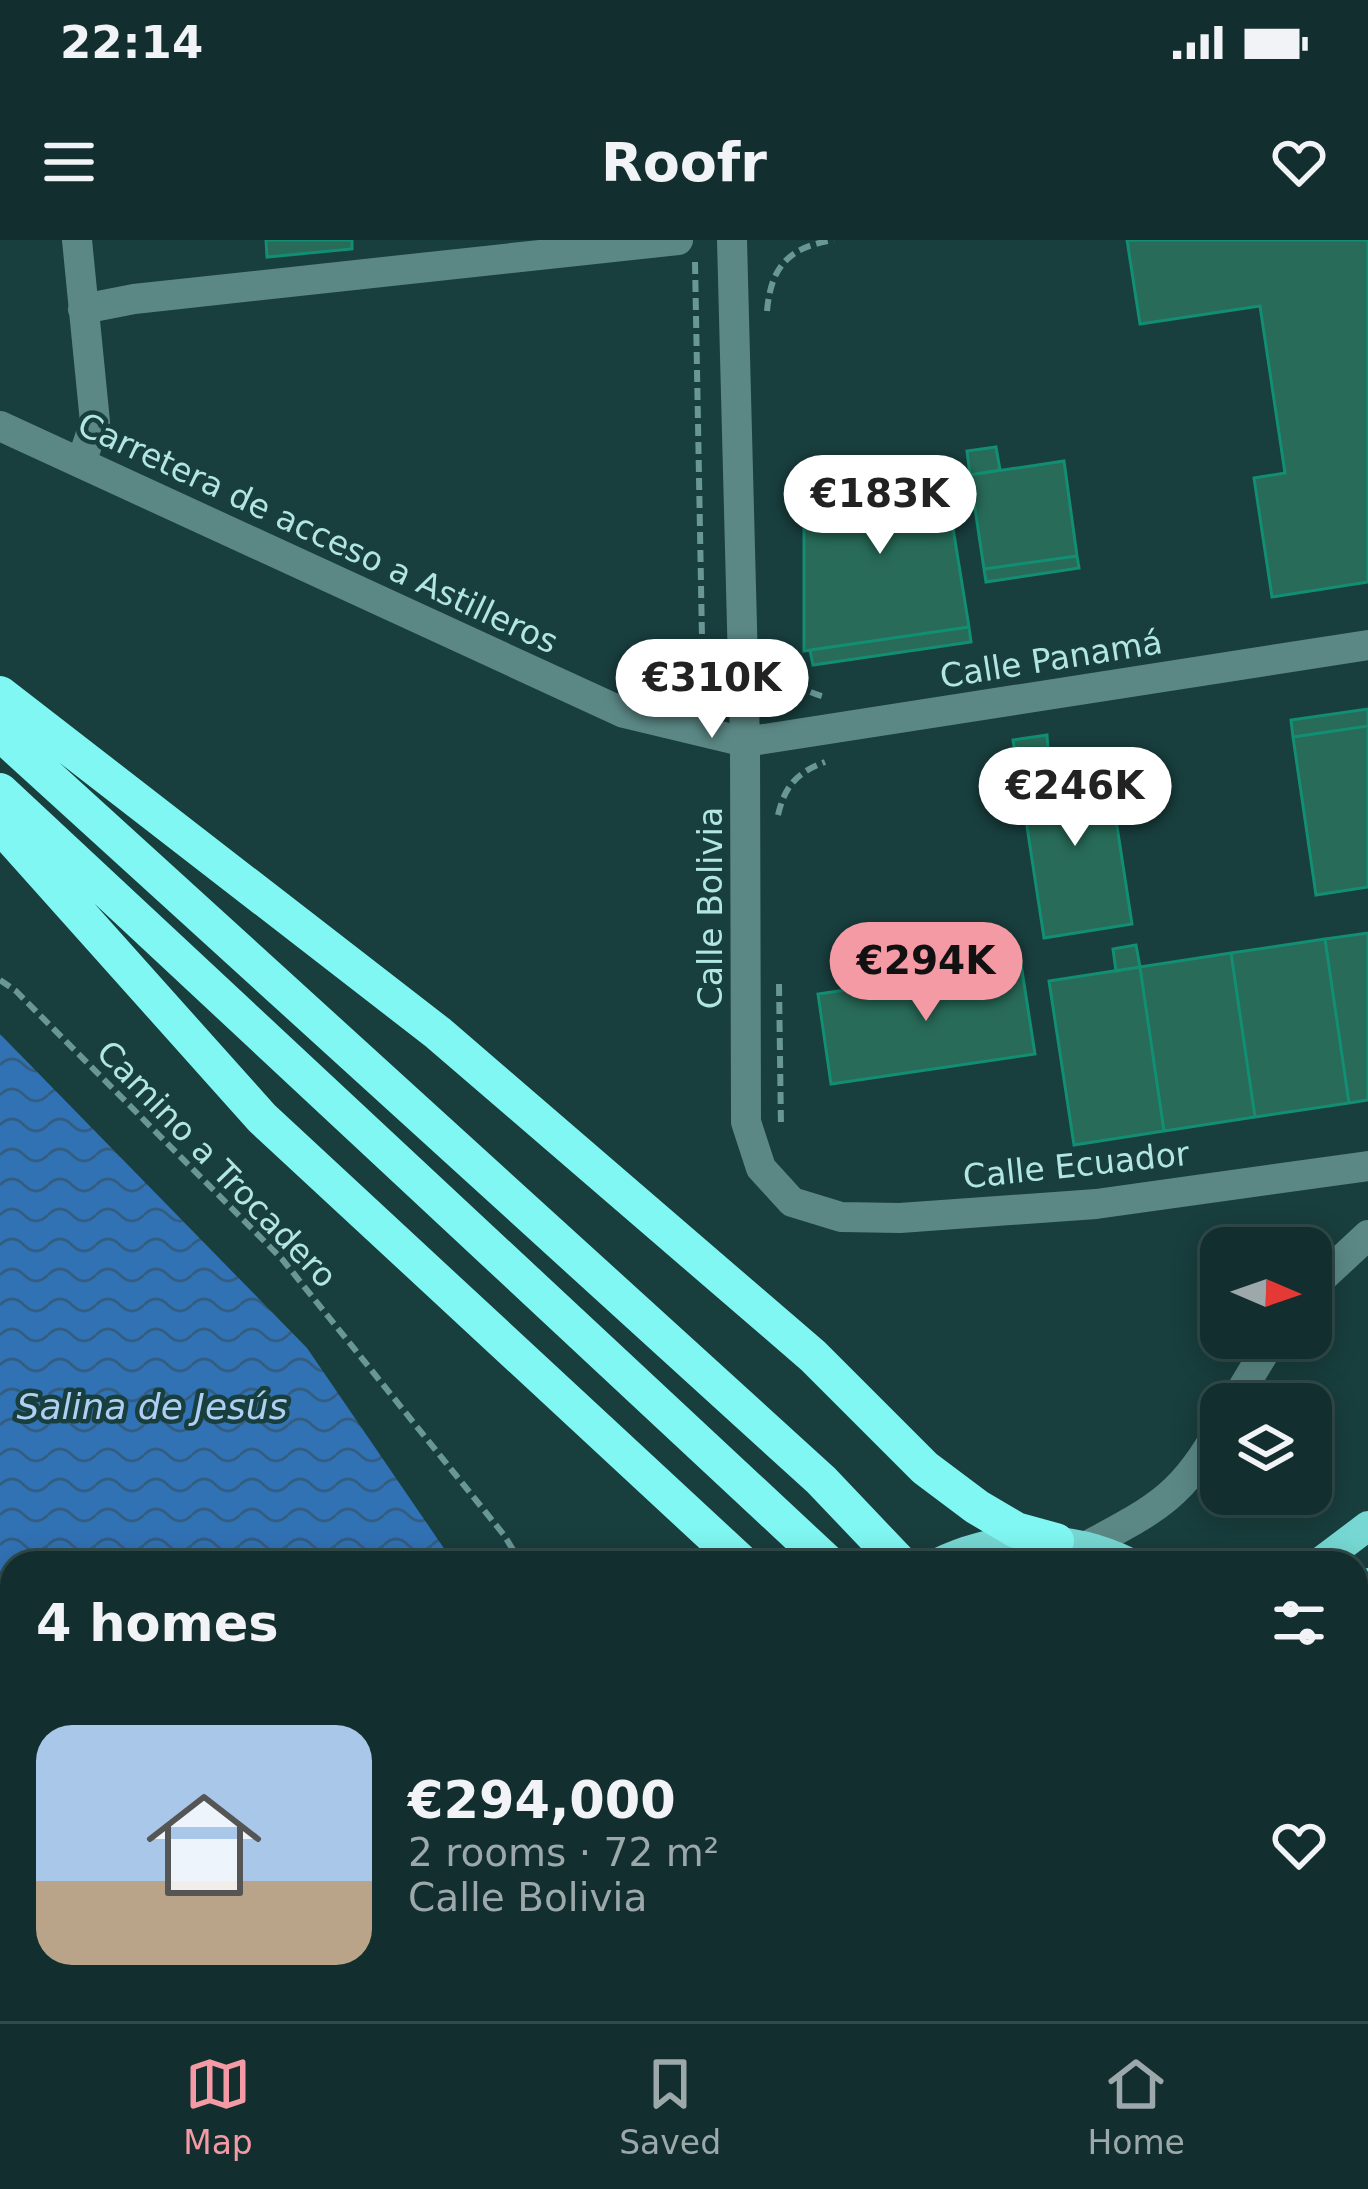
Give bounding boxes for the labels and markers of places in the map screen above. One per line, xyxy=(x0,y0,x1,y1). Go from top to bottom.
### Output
pin: €183K xyxy=(796,455,964,557)
pin: €310K xyxy=(628,639,796,741)
pin: €246K xyxy=(991,747,1159,849)
pin: €294K xyxy=(842,922,1010,1024)

